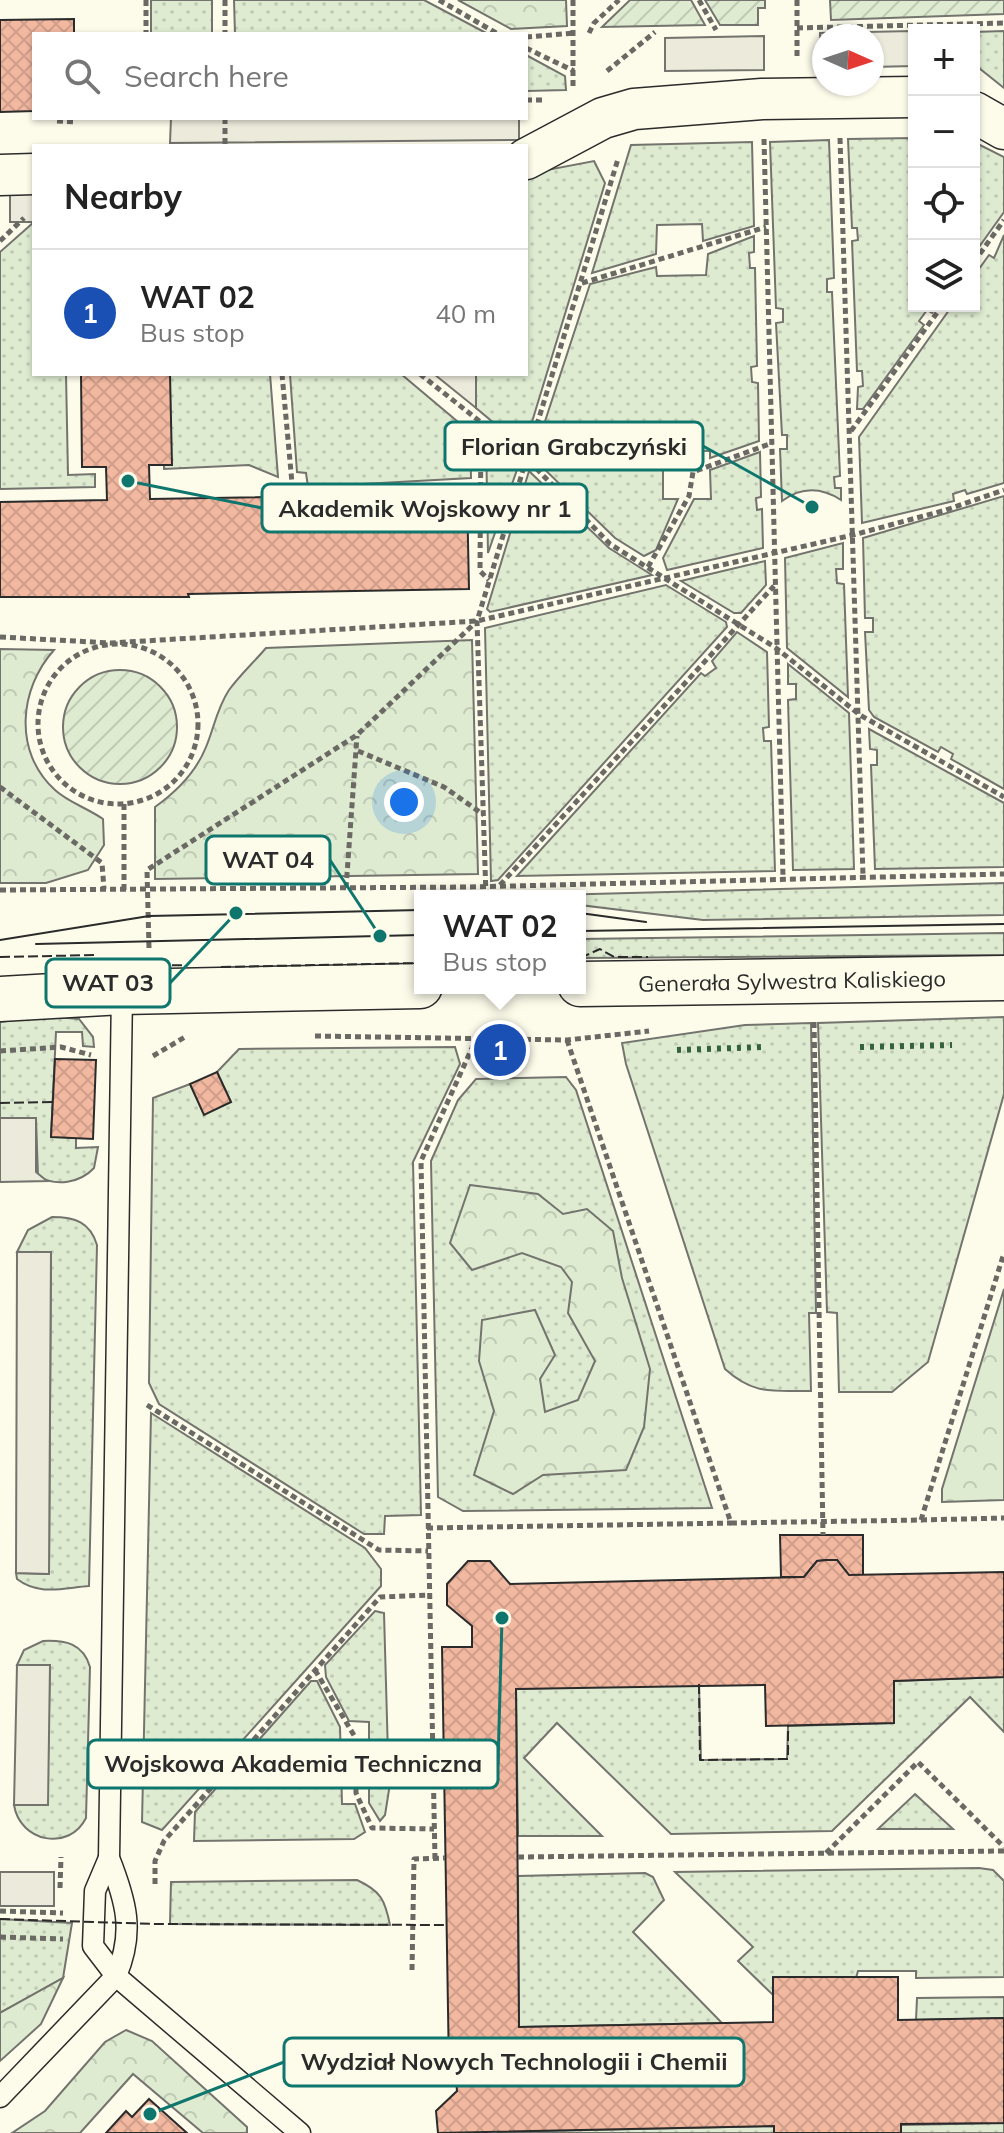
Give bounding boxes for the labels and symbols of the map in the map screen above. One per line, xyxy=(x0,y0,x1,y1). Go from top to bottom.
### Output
north arrow xyxy=(812,24,884,96)
callout: Florian Grabczyński xyxy=(445,422,703,470)
text: Florian Grabczyński xyxy=(461,431,687,461)
callout: Akademik Wojskowy nr 1 xyxy=(262,484,587,532)
text: Akademik Wojskowy nr 1 xyxy=(279,493,571,523)
your location xyxy=(384,782,424,822)
callout: WAT 04 xyxy=(206,836,330,884)
text: WAT 04 xyxy=(222,844,314,874)
callout: WAT 03 xyxy=(46,959,170,1007)
street label: Generała Sylwestra Kaliskiego xyxy=(638,964,946,998)
text: WAT 03 xyxy=(62,967,154,997)
pin: 1 xyxy=(474,1020,526,1080)
callout: Wojskowa Akademia Techniczna xyxy=(88,1740,498,1788)
text: Wojskowa Akademia Techniczna xyxy=(104,1748,482,1778)
callout: Wydział Nowych Technologii i Chemii xyxy=(284,2038,744,2086)
text: Wydział Nowych Technologii i Chemii xyxy=(300,2046,728,2076)

